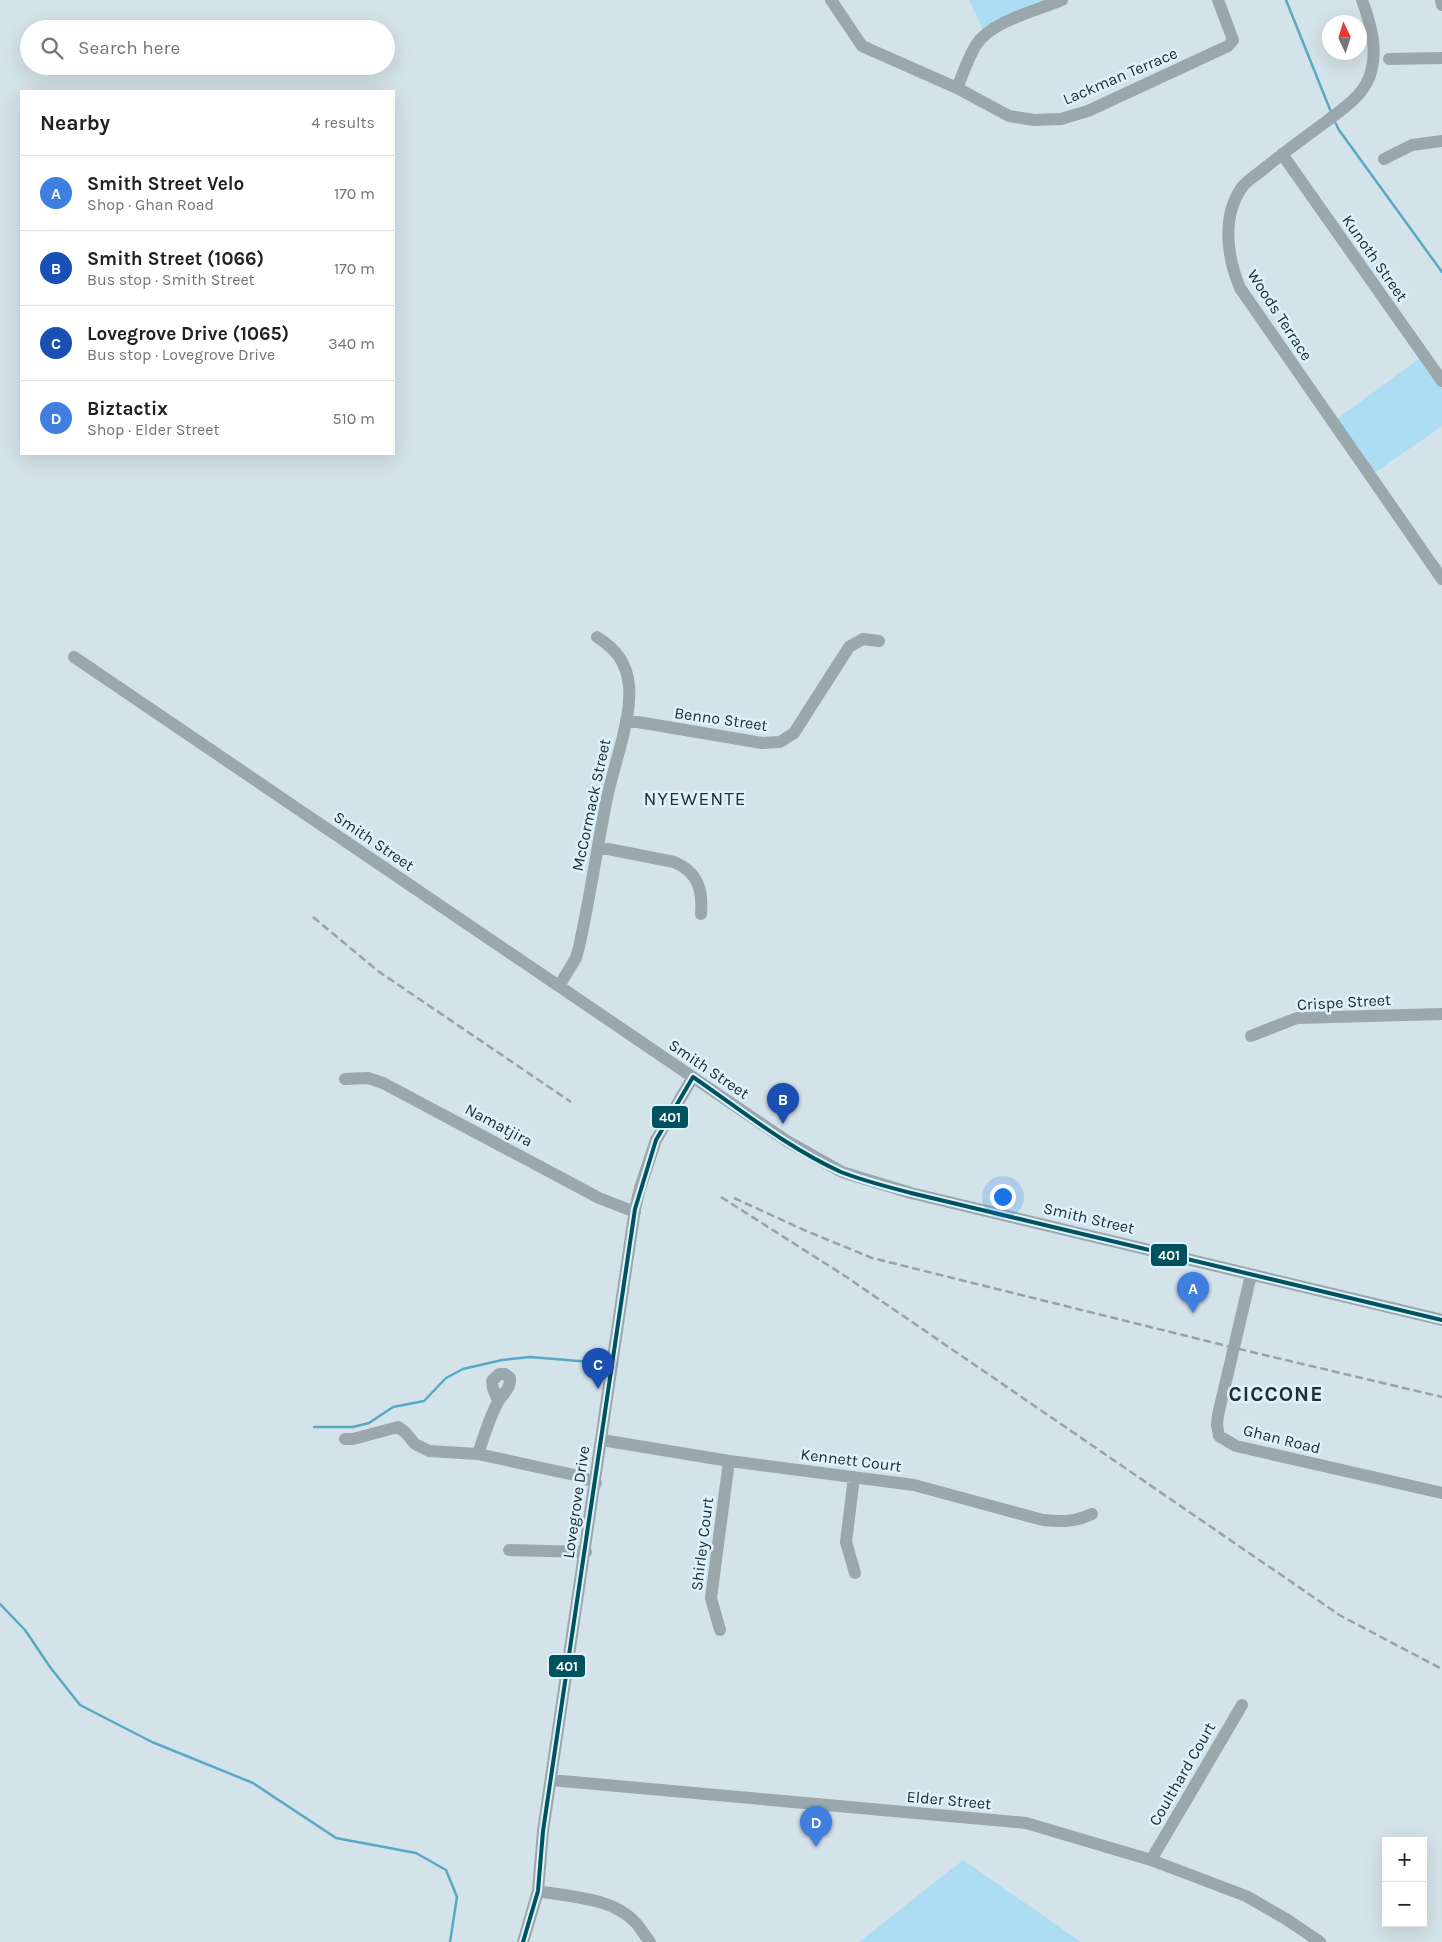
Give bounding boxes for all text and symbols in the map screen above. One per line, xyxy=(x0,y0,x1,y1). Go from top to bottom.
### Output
north arrow xyxy=(1322,15,1367,60)
search box xyxy=(20,20,395,75)
icon: search xyxy=(38,34,66,62)
text: Search here xyxy=(78,37,180,59)
street label: Lackman Terrace xyxy=(1060,43,1180,109)
text: Nearby xyxy=(40,111,110,135)
text: 4 results xyxy=(311,113,375,132)
text: Smith Street Velo xyxy=(87,173,244,195)
text: A xyxy=(51,184,61,203)
text: 170 m xyxy=(334,184,375,203)
text: Shop · Ghan Road xyxy=(87,195,214,214)
street label: Kunoth Street xyxy=(1338,211,1412,305)
text: Smith Street (1066) xyxy=(87,248,264,270)
text: B xyxy=(51,259,61,278)
text: 170 m xyxy=(334,259,375,278)
street label: Woods Terrace xyxy=(1243,266,1317,364)
text: Bus stop · Smith Street xyxy=(87,270,255,289)
text: Lovegrove Drive (1065) xyxy=(87,323,289,345)
text: C xyxy=(51,334,61,353)
text: 340 m xyxy=(328,334,375,353)
text: Bus stop · Lovegrove Drive xyxy=(87,345,275,364)
text: Biztactix xyxy=(87,398,168,420)
text: D xyxy=(51,409,61,428)
text: 510 m xyxy=(332,409,375,428)
text: Shop · Elder Street xyxy=(87,420,220,439)
street label: Benno Street xyxy=(673,703,769,735)
street label: McCormack Street xyxy=(568,737,614,873)
district label: NYEWENTE xyxy=(644,788,746,810)
street label: Smith Street xyxy=(330,807,418,875)
street label: Crispe Street xyxy=(1297,990,1391,1014)
street label: Smith Street xyxy=(665,1035,753,1103)
pin: B xyxy=(767,1083,799,1124)
street label: Namatjira xyxy=(462,1099,536,1151)
line badge: 401 xyxy=(651,1105,689,1129)
text: 401 xyxy=(659,1109,681,1126)
your location xyxy=(990,1184,1016,1210)
street label: Smith Street xyxy=(1042,1198,1136,1238)
line badge: 401 xyxy=(1150,1243,1188,1267)
text: 401 xyxy=(1158,1247,1180,1264)
pin: A xyxy=(1177,1272,1209,1313)
pin: C xyxy=(582,1348,614,1389)
district label: CICCONE xyxy=(1228,1382,1324,1406)
street label: Ghan Road xyxy=(1241,1420,1323,1458)
street label: Lovegrove Drive xyxy=(559,1444,593,1560)
street label: Kennett Court xyxy=(800,1444,902,1476)
street label: Shirley Court xyxy=(687,1496,717,1592)
line badge: 401 xyxy=(548,1654,586,1678)
text: 401 xyxy=(556,1658,578,1675)
street label: Coulthard Court xyxy=(1145,1719,1219,1829)
street label: Elder Street xyxy=(906,1787,992,1813)
pin: D xyxy=(800,1806,832,1847)
map controls xyxy=(1382,1837,1427,1927)
button: + xyxy=(1382,1837,1427,1882)
button: − xyxy=(1382,1882,1427,1927)

